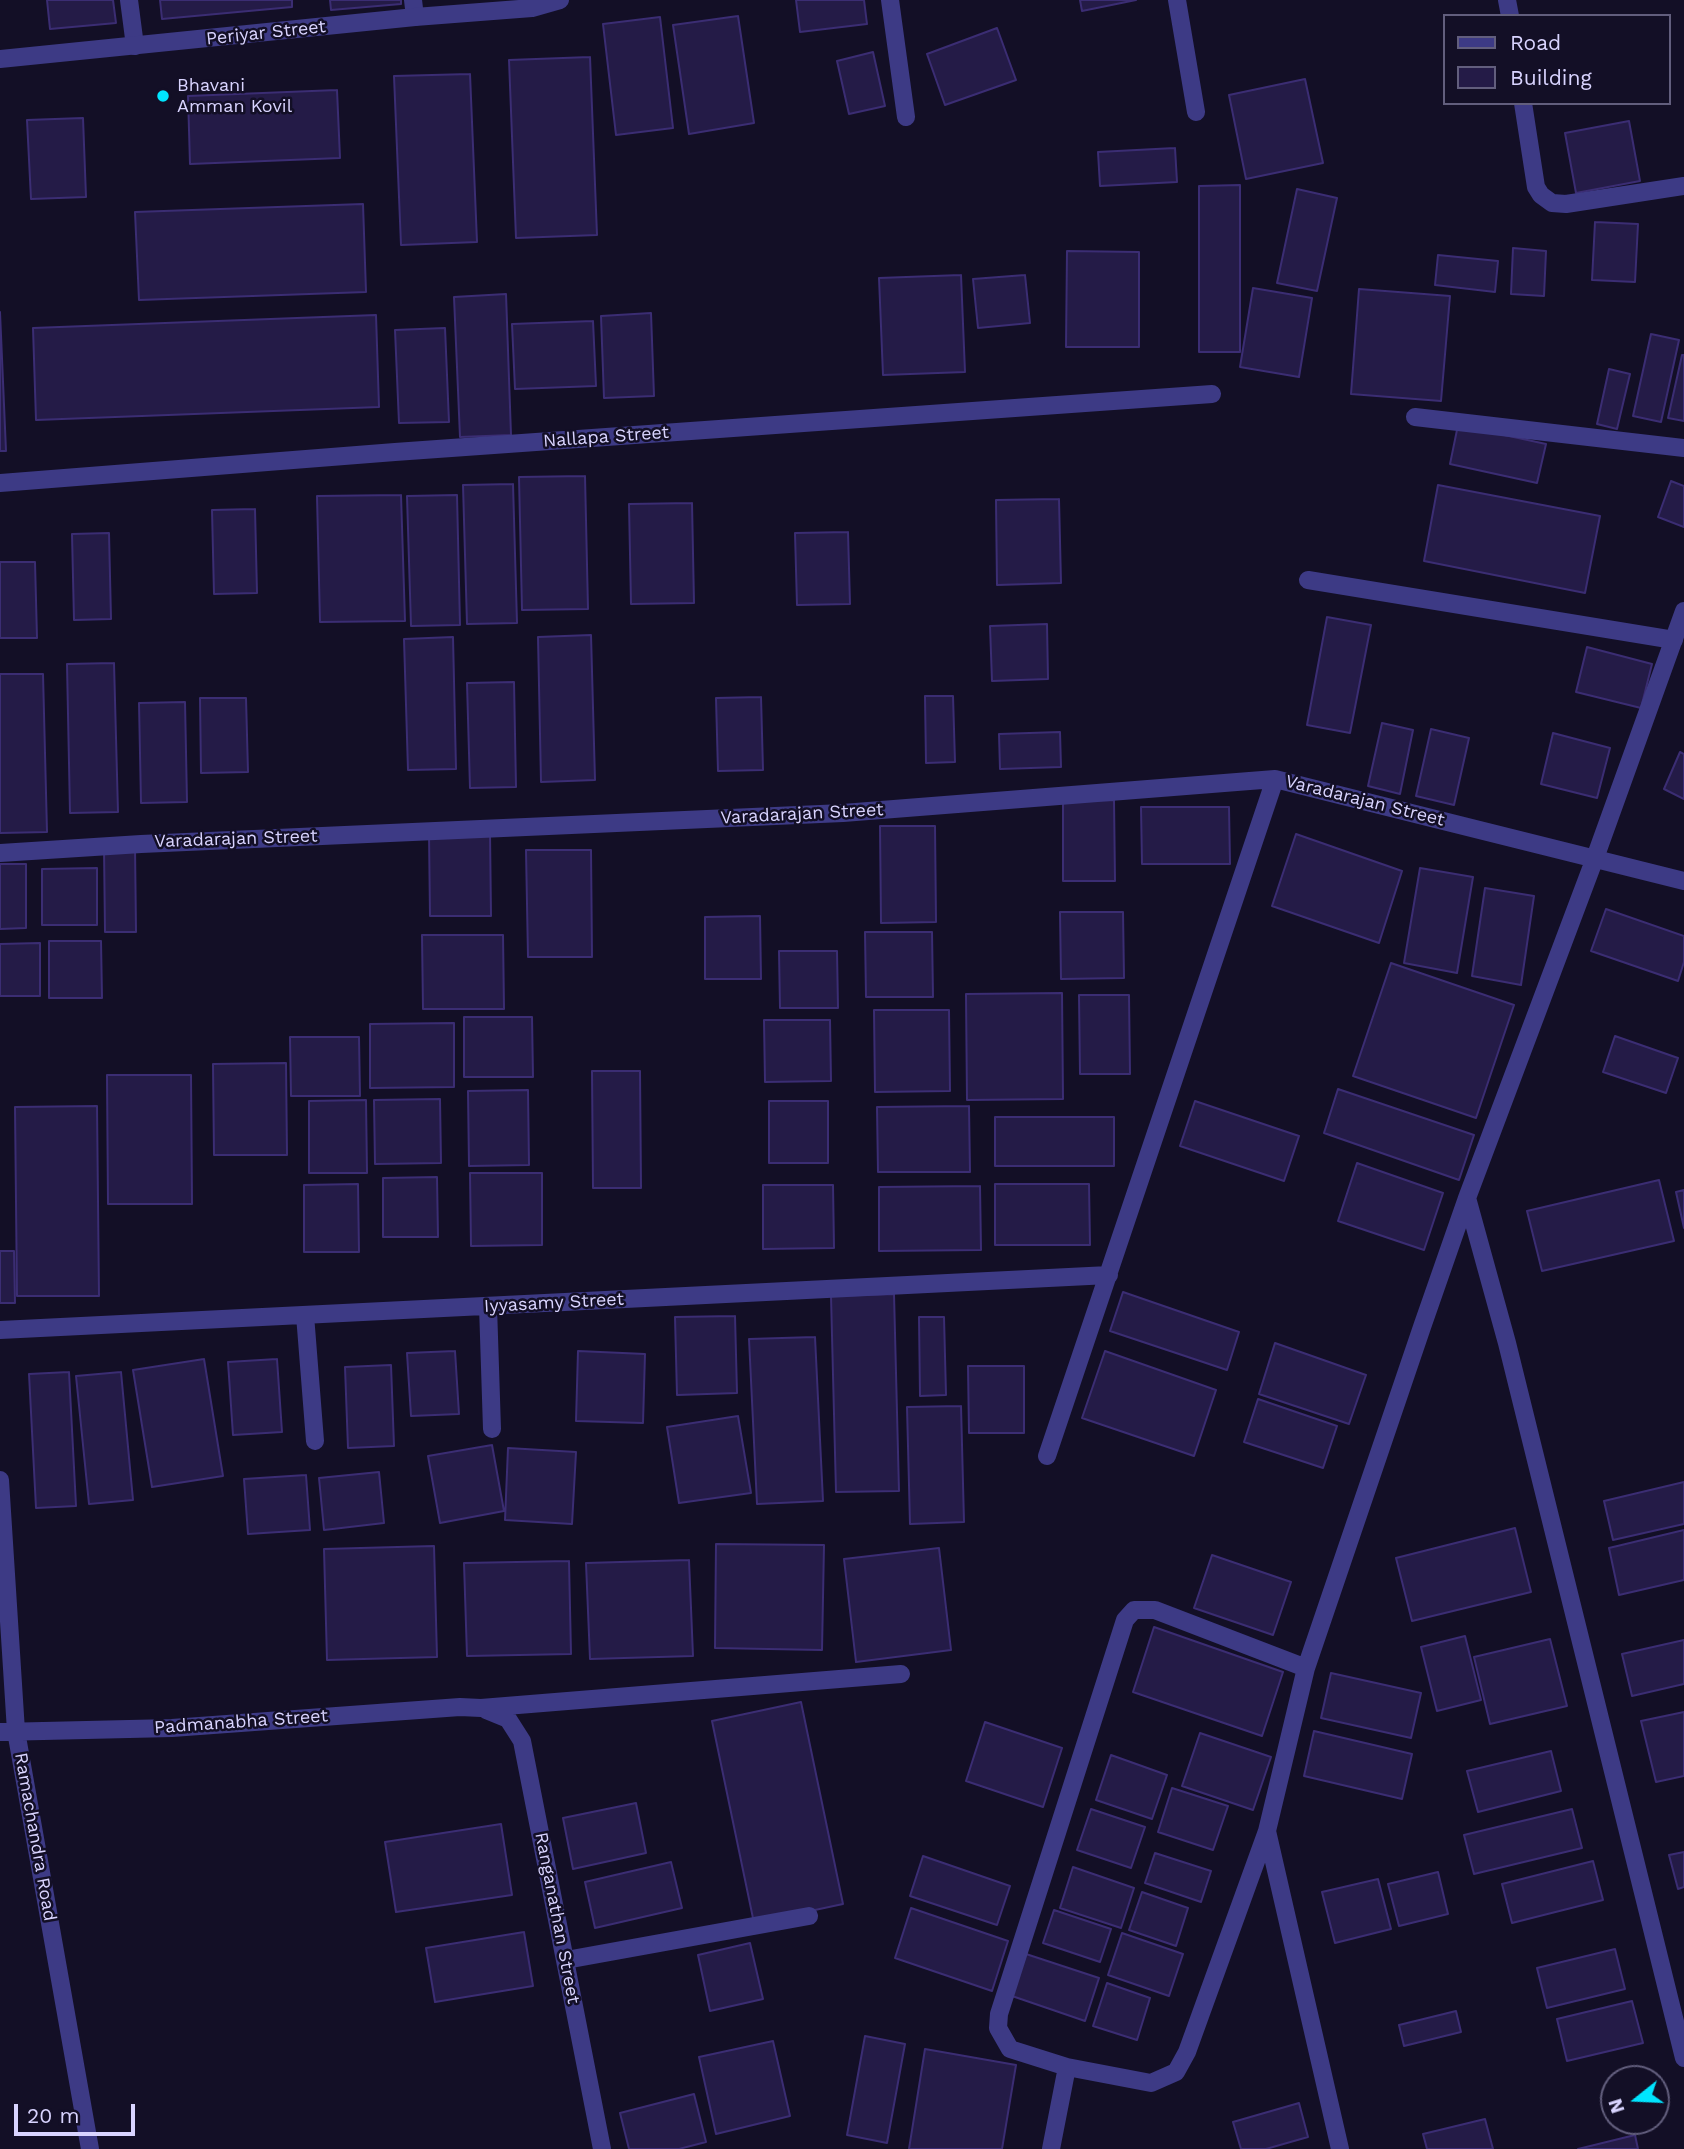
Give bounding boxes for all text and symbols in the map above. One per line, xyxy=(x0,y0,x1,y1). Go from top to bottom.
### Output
legend xyxy=(1442,14,1670,105)
street label: Periyar Street xyxy=(205,16,327,50)
text: Road xyxy=(1510,30,1561,55)
text: Building xyxy=(1510,65,1592,90)
place label: Bhavani Amman Kovil xyxy=(177,75,292,118)
marker: Bhavani Amman Kovil xyxy=(155,88,171,104)
street label: Nallapa Street xyxy=(542,422,670,452)
street label: Varadarajan Street xyxy=(1283,771,1447,831)
street label: Varadarajan Street xyxy=(720,799,884,829)
street label: Varadarajan Street xyxy=(154,825,318,853)
street label: Iyyasamy Street xyxy=(484,1289,624,1317)
street label: Padmanabha Street xyxy=(153,1705,329,1739)
street label: Ramachandra Road xyxy=(10,1751,60,1923)
street label: Ranganathan Street xyxy=(530,1830,584,2006)
north arrow xyxy=(1600,2065,1670,2135)
scale bar xyxy=(18,2090,138,2134)
text: N xyxy=(1603,2096,1630,2116)
text: 20 m xyxy=(27,2103,79,2128)

